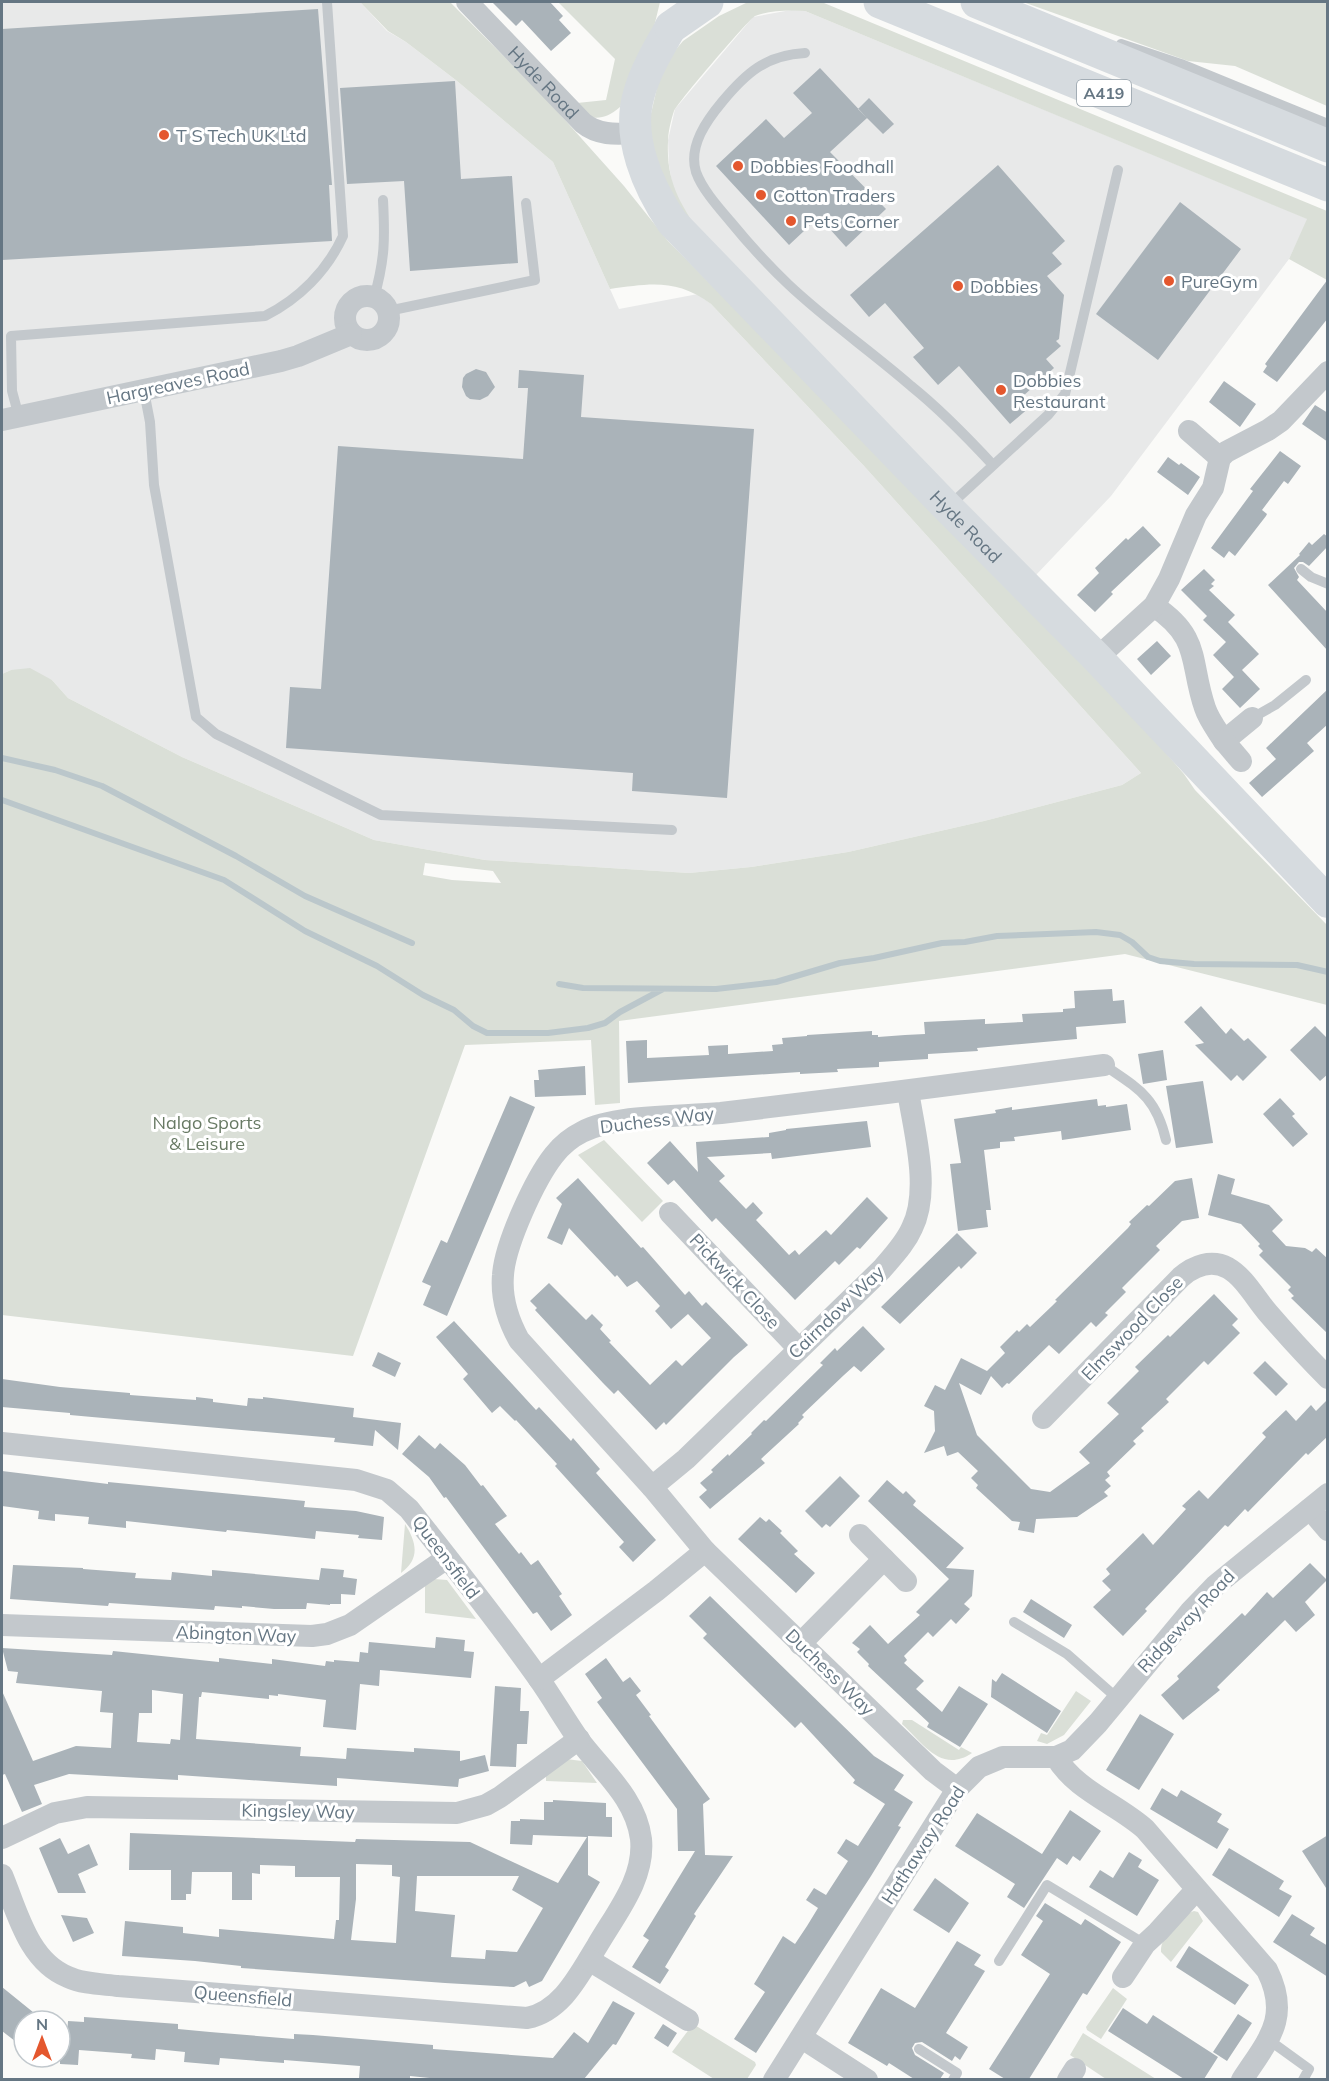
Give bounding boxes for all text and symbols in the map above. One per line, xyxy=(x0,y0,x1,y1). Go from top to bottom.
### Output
street label: Hyde Road xyxy=(503,41,584,124)
road number: A419 xyxy=(1077,80,1131,106)
place label: T S Tech UK Ltd xyxy=(176,124,307,147)
marker: T S Tech UK Ltd xyxy=(157,128,171,142)
place label: Dobbies Foodhall xyxy=(750,155,894,178)
marker: Dobbies Foodhall xyxy=(731,159,745,173)
place label: Cotton Traders xyxy=(773,184,895,207)
marker: Cotton Traders xyxy=(754,188,768,202)
place label: Pets Corner xyxy=(803,210,900,233)
marker: Pets Corner xyxy=(784,214,798,228)
place label: PureGym xyxy=(1181,270,1258,293)
marker: PureGym xyxy=(1162,274,1176,288)
place label: Dobbies xyxy=(970,275,1038,298)
marker: Dobbies xyxy=(951,279,965,293)
street label: Hargreaves Road xyxy=(104,357,252,409)
place label: Dobbies Restaurant xyxy=(1013,369,1105,413)
marker: Dobbies Restaurant xyxy=(994,383,1008,397)
street label: Hyde Road xyxy=(925,485,1007,567)
street label: Duchess Way xyxy=(599,1102,716,1138)
park label: Nalgo Sports & Leisure xyxy=(153,1111,262,1155)
street label: Pickwick Close xyxy=(685,1228,785,1334)
street label: Cairndow Way xyxy=(783,1260,889,1364)
street label: Elmswood Close xyxy=(1076,1271,1188,1385)
street label: Queensfield xyxy=(407,1511,485,1603)
street label: Ridgeway Road xyxy=(1132,1565,1240,1677)
street label: Abington Way xyxy=(175,1620,297,1648)
street label: Duchess Way xyxy=(781,1624,880,1720)
street label: Hathaway Road xyxy=(876,1781,970,1909)
street label: Kingsley Way xyxy=(241,1799,355,1823)
street label: Queensfield xyxy=(193,1980,293,2012)
north arrow xyxy=(12,2009,72,2069)
text: N xyxy=(36,2014,48,2034)

